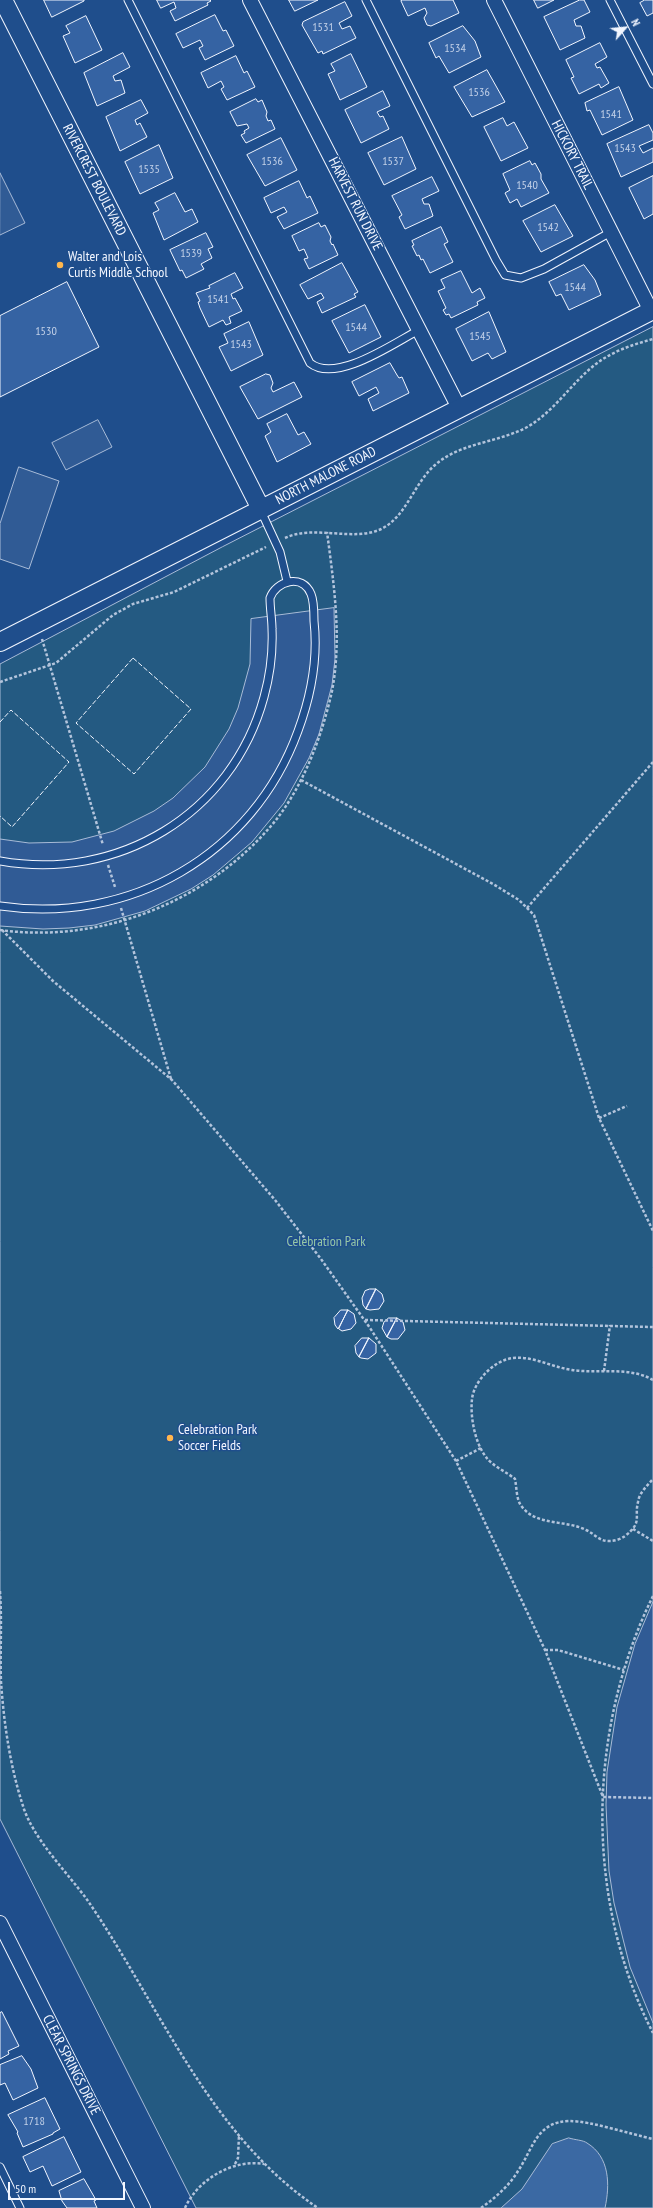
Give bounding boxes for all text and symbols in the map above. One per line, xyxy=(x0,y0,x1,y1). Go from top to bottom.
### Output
north arrow xyxy=(605,8,645,48)
text: N xyxy=(628,17,643,28)
house number: 1531 xyxy=(312,21,334,35)
house number: 1534 xyxy=(444,42,466,56)
house number: 1536 xyxy=(468,86,490,100)
house number: 1541 xyxy=(600,108,622,122)
street label: HICKORY TRAIL xyxy=(547,118,597,192)
street label: RIVERCREST BOULEVARD xyxy=(59,121,129,239)
house number: 1543 xyxy=(614,142,636,156)
house number: 1536 xyxy=(261,155,283,169)
street label: HARVEST RUN DRIVE xyxy=(324,155,386,253)
house number: 1537 xyxy=(382,155,404,169)
house number: 1535 xyxy=(138,163,160,177)
house number: 1540 xyxy=(516,179,538,193)
house number: 1542 xyxy=(537,221,559,235)
house number: 1539 xyxy=(180,247,202,261)
place label: Walter and Lois Curtis Middle School xyxy=(68,249,168,282)
marker: Walter and Lois Curtis Middle School xyxy=(55,260,65,270)
house number: 1544 xyxy=(564,281,586,295)
house number: 1541 xyxy=(207,293,229,307)
house number: 1544 xyxy=(345,321,367,335)
house number: 1530 xyxy=(35,325,57,339)
house number: 1545 xyxy=(469,330,491,344)
house number: 1543 xyxy=(230,338,252,352)
street label: NORTH MALONE ROAD xyxy=(273,443,379,509)
park label: Celebration Park xyxy=(286,1234,366,1250)
place label: Celebration Park Soccer Fields xyxy=(178,1422,257,1454)
marker: Celebration Park Soccer Fields xyxy=(165,1433,175,1443)
street label: CLEAR SPRINGS DRIVE xyxy=(39,2012,103,2118)
house number: 1718 xyxy=(23,2115,45,2129)
scale bar xyxy=(10,2174,127,2200)
text: 50 m xyxy=(15,2181,36,2196)

